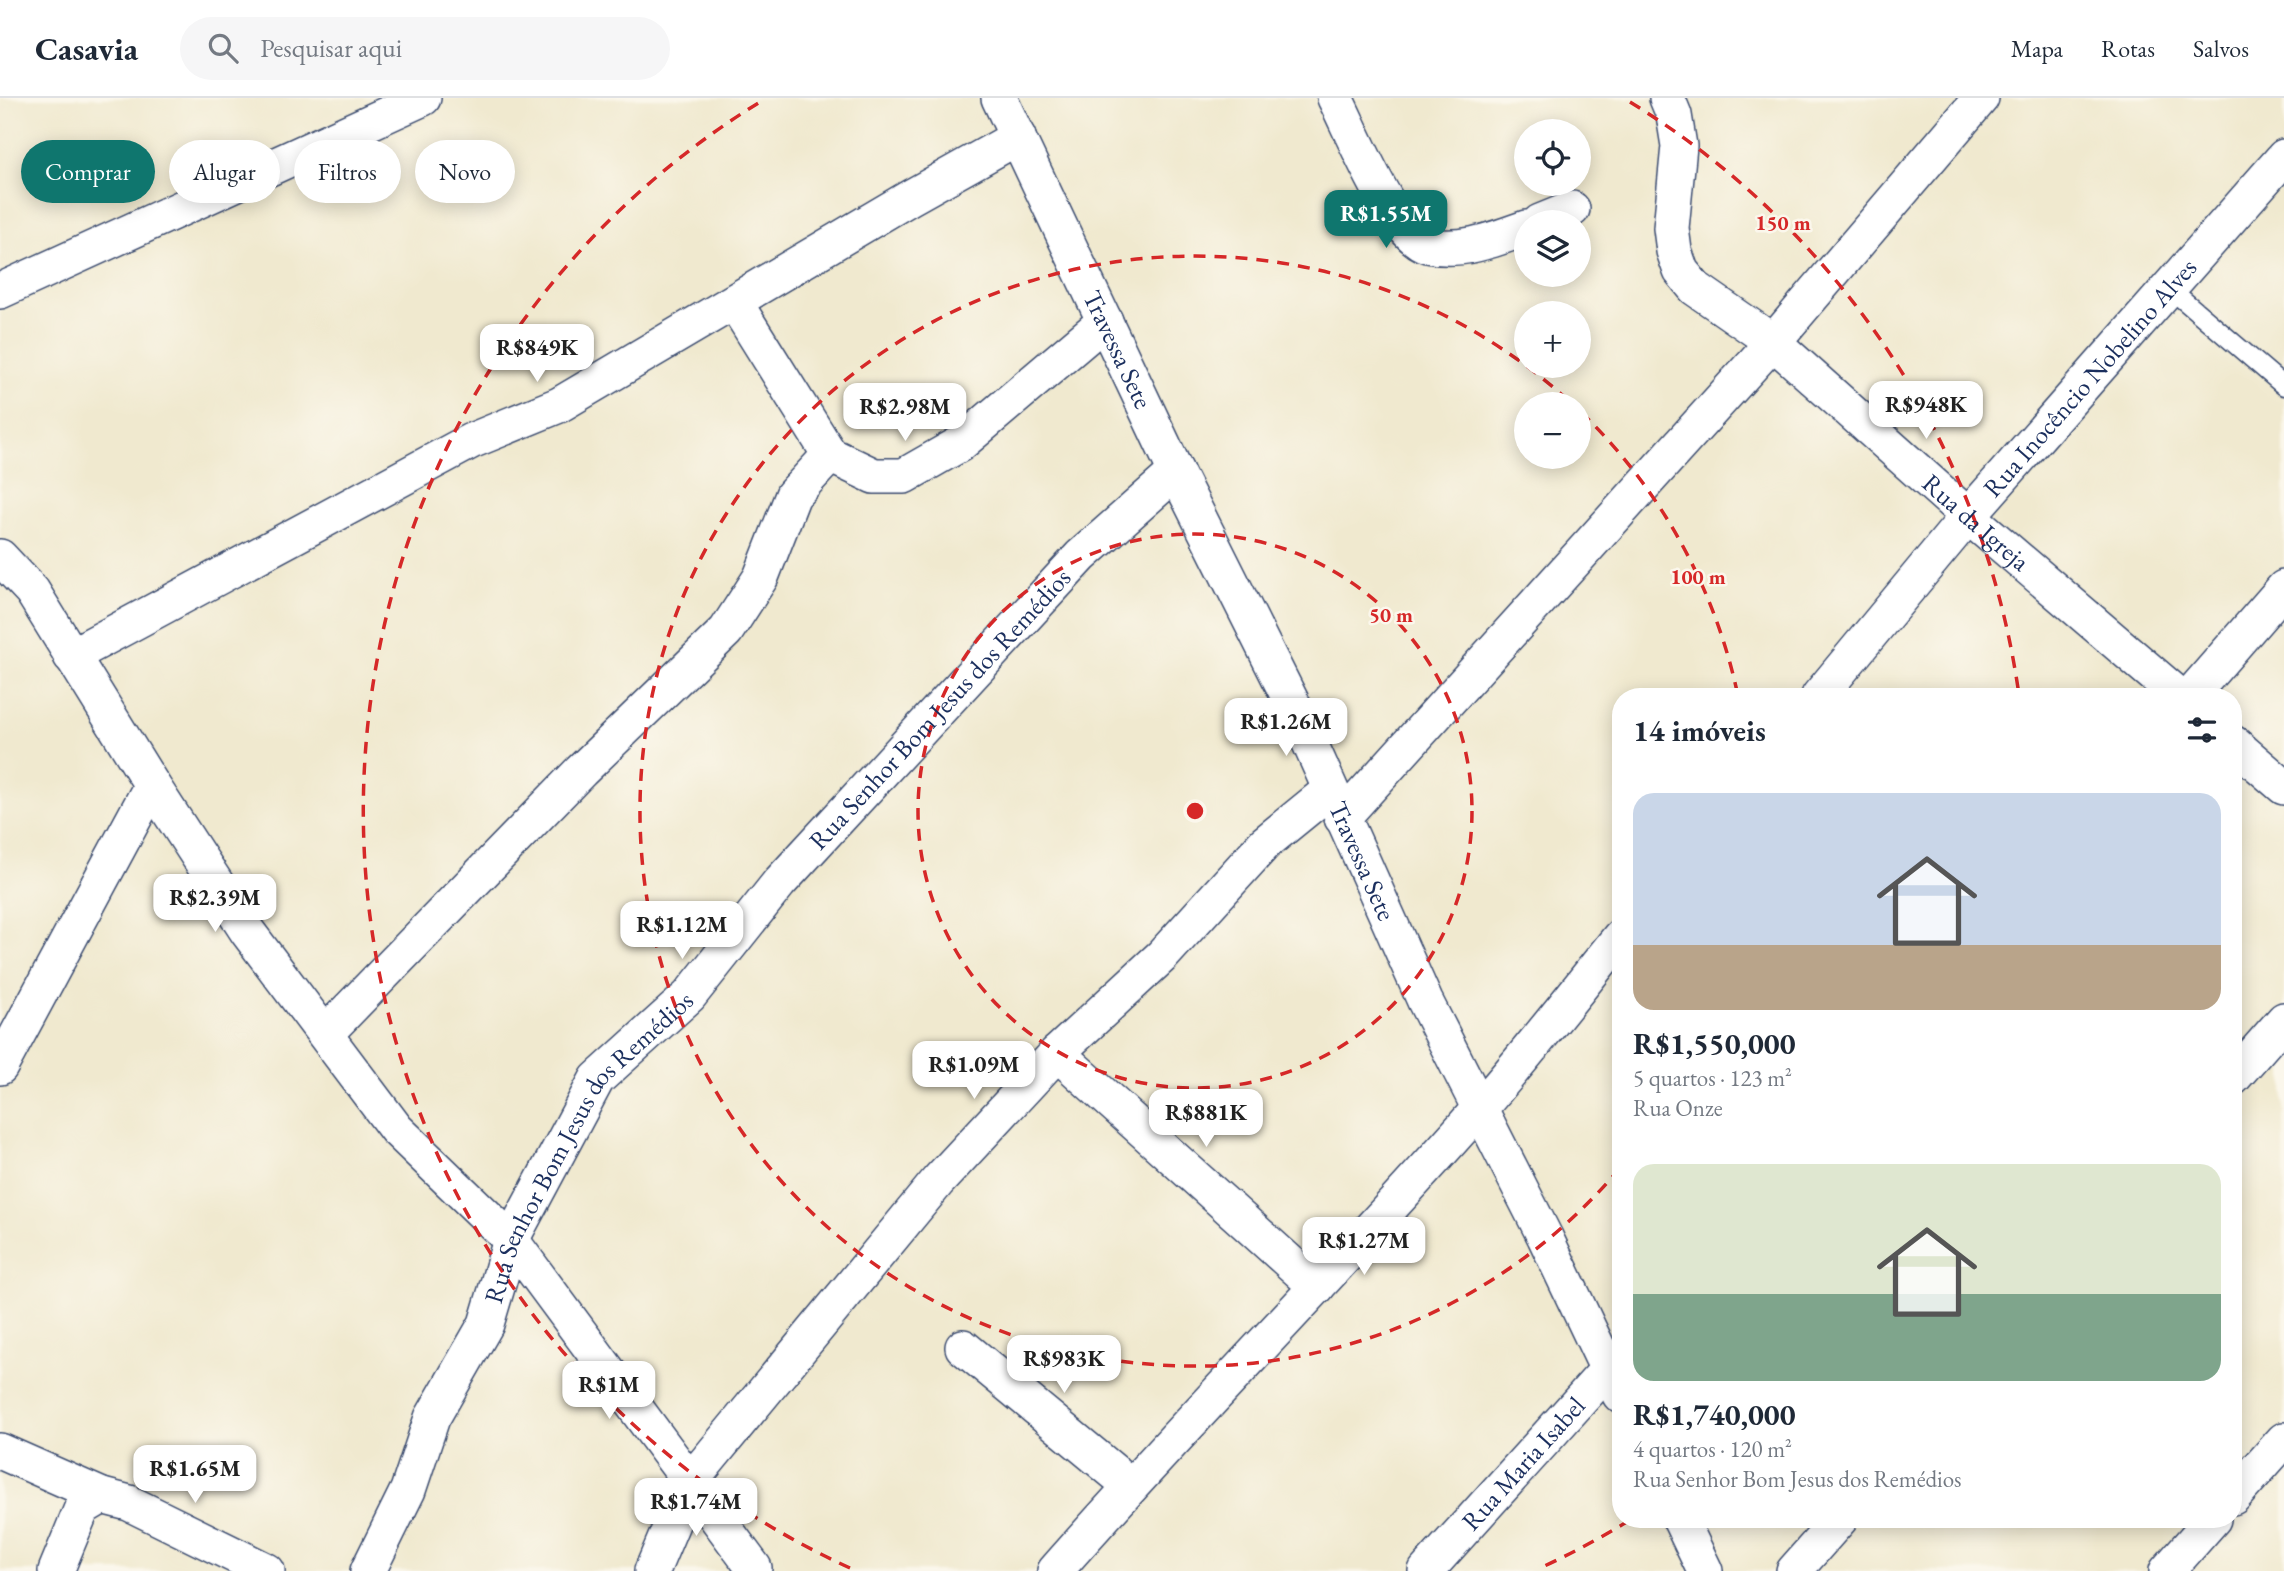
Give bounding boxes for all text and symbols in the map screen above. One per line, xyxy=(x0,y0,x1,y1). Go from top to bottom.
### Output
search box xyxy=(180,17,670,80)
text: Casavia xyxy=(35,27,138,70)
icon: search xyxy=(204,29,242,67)
text: Pesquisar aqui xyxy=(260,31,402,65)
text: Mapa xyxy=(2011,33,2063,64)
text: Rotas xyxy=(2101,33,2155,64)
text: Salvos xyxy=(2193,33,2249,64)
map controls xyxy=(1514,119,1591,469)
button: locate xyxy=(1514,119,1591,196)
chip: Comprar xyxy=(21,140,155,203)
chip: Alugar xyxy=(169,140,280,203)
chip: Filtros xyxy=(294,140,401,203)
chip: Novo xyxy=(415,140,515,203)
pin: R$1.55M xyxy=(1321,190,1451,250)
text: R$1.55M xyxy=(1340,198,1432,228)
text: 150 m xyxy=(1755,209,1811,236)
button: layers xyxy=(1514,210,1591,287)
street label: Rua Inocêncio Nobelino Alves xyxy=(1976,251,2204,504)
street label: Travessa Sete xyxy=(1075,285,1160,414)
button: + xyxy=(1514,301,1591,378)
pin: R$849K xyxy=(480,324,594,384)
text: R$849K xyxy=(496,332,578,362)
pin: R$948K xyxy=(1869,382,1983,441)
pin: R$2.98M xyxy=(840,384,970,443)
text: R$948K xyxy=(1885,389,1967,419)
text: R$2.98M xyxy=(859,391,951,421)
button: − xyxy=(1514,392,1591,469)
street label: Rua da Igreja xyxy=(1915,466,2037,579)
street label: Rua Senhor Bom Jesus dos Remédios xyxy=(801,561,1078,857)
text: 100 m xyxy=(1670,563,1726,590)
text: 50 m xyxy=(1369,601,1413,628)
pin: R$1.26M xyxy=(1221,698,1351,758)
text: R$1.26M xyxy=(1240,706,1332,736)
text: 14 imóveis xyxy=(1633,711,1766,750)
icon: filters xyxy=(2183,711,2221,749)
street label: Travessa Sete xyxy=(1321,796,1404,926)
centre of rings xyxy=(1183,799,1207,823)
icon: home xyxy=(1864,838,1990,964)
pin: R$2.39M xyxy=(150,874,280,934)
text: R$2.39M xyxy=(169,882,261,912)
pin: R$1.12M xyxy=(617,902,747,961)
text: R$1.12M xyxy=(636,909,728,939)
street label: Rua Senhor Bom Jesus dos Remédios xyxy=(476,983,700,1307)
text: R$1,550,000 xyxy=(1633,1024,1796,1063)
pin: R$1.09M xyxy=(909,1042,1039,1101)
text: R$1.09M xyxy=(928,1049,1020,1079)
text: 5 quartos · 123 m² xyxy=(1633,1063,1792,1093)
pin: R$881K xyxy=(1149,1090,1263,1149)
text: Rua Onze xyxy=(1633,1093,1723,1123)
text: R$881K xyxy=(1165,1097,1247,1127)
icon: home xyxy=(1864,1209,1990,1335)
pin: R$1.27M xyxy=(1299,1218,1429,1277)
text: R$1.27M xyxy=(1318,1225,1410,1255)
pin: R$983K xyxy=(1007,1336,1121,1395)
text: R$983K xyxy=(1023,1343,1105,1373)
pin: R$1M xyxy=(568,1362,650,1421)
text: R$1M xyxy=(578,1369,640,1399)
street label: Rua Maria Isabel xyxy=(1454,1389,1592,1538)
text: R$1,740,000 xyxy=(1633,1395,1796,1434)
text: 4 quartos · 120 m² xyxy=(1633,1434,1792,1464)
pin: R$1.65M xyxy=(130,1446,260,1505)
text: R$1.65M xyxy=(149,1453,241,1483)
text: Rua Senhor Bom Jesus dos Remédios xyxy=(1633,1464,1962,1494)
pin: R$1.74M xyxy=(631,1478,761,1538)
text: R$1.74M xyxy=(650,1486,742,1516)

